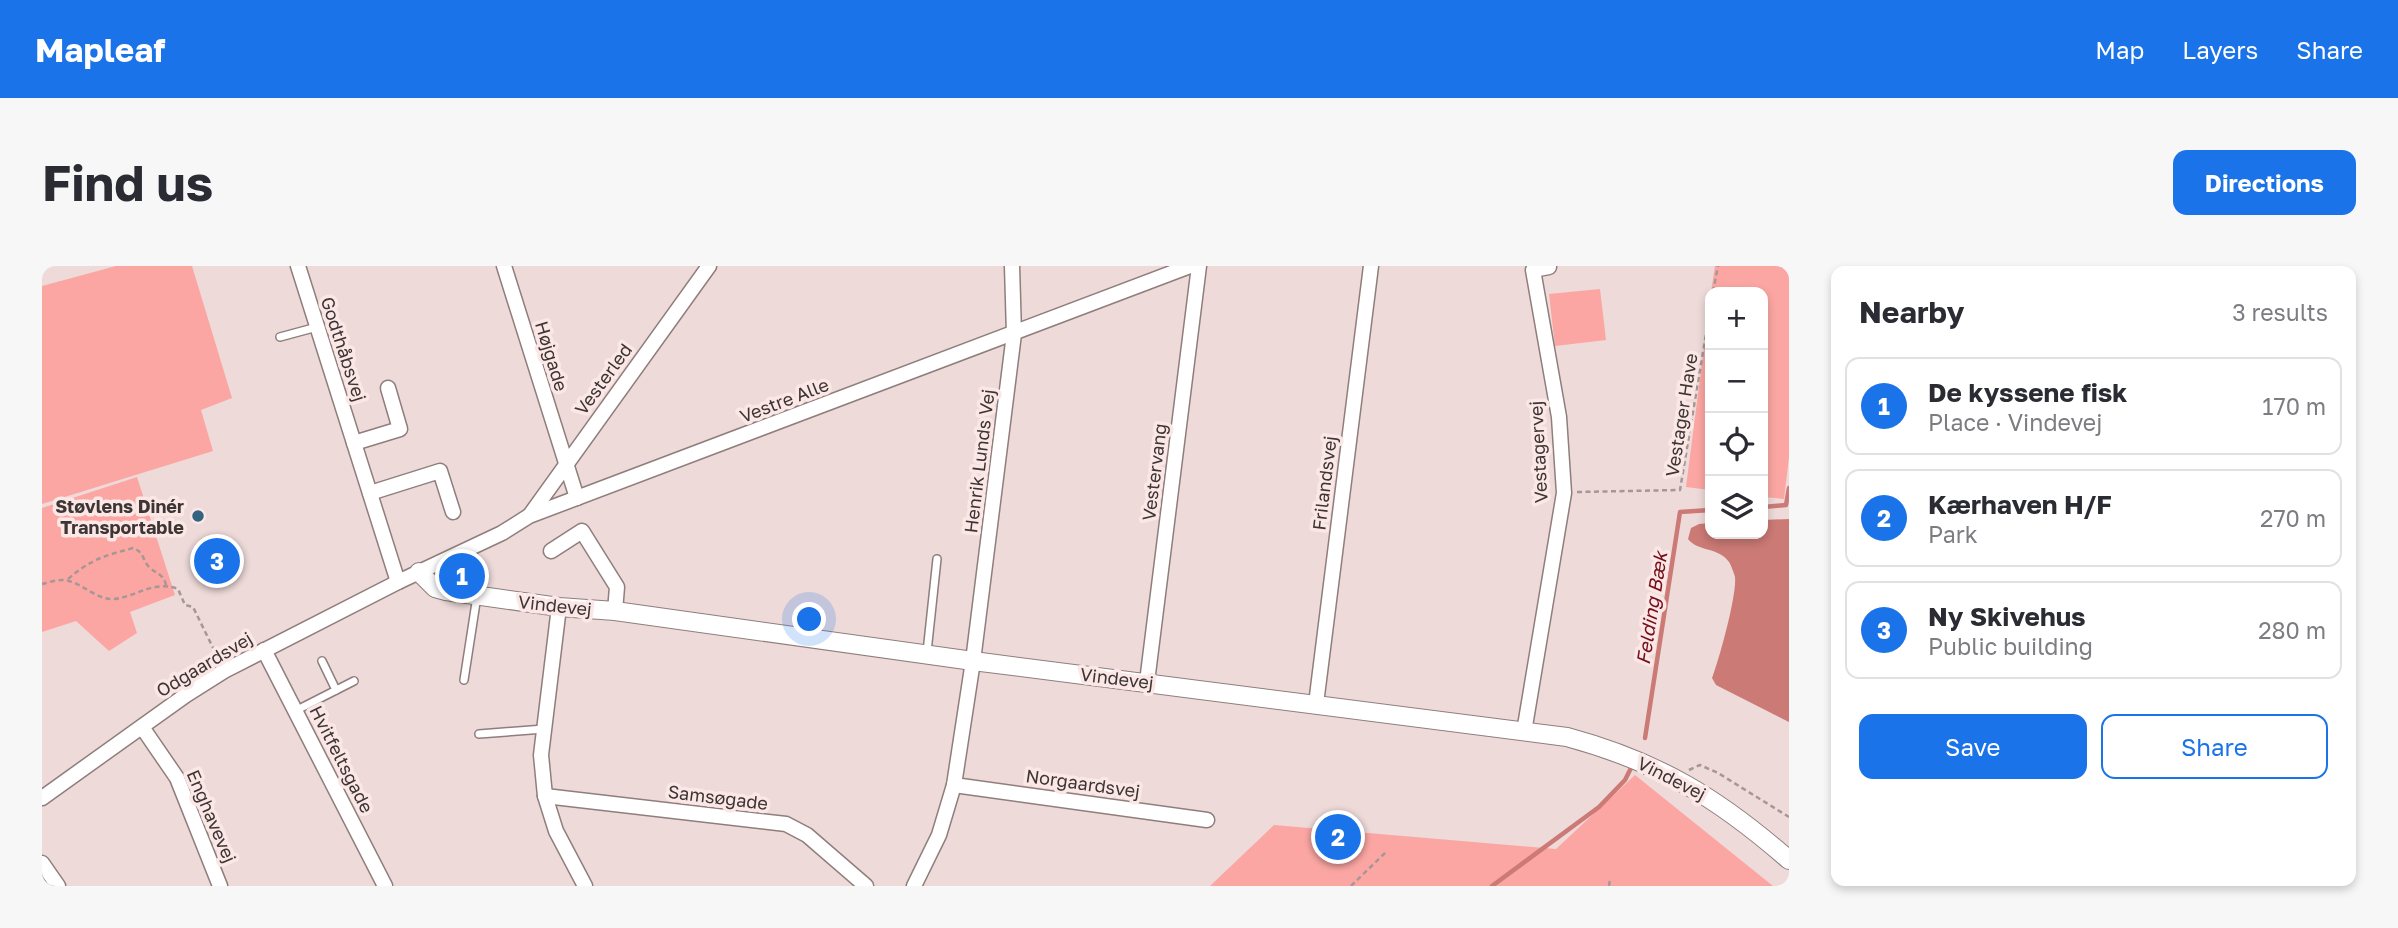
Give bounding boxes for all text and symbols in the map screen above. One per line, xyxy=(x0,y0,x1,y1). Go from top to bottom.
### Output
text: Mapleaf xyxy=(35,30,165,69)
text: Map xyxy=(2095,35,2144,64)
text: Layers xyxy=(2182,35,2258,64)
text: Share xyxy=(2296,35,2363,64)
button: Directions xyxy=(2173,150,2356,215)
text: Find us xyxy=(42,153,213,212)
map controls xyxy=(1705,287,1768,539)
button: + xyxy=(1705,287,1768,350)
street label: Godthåbsvej xyxy=(317,294,371,404)
text: Nearby xyxy=(1859,294,1964,330)
text: 3 results xyxy=(2232,298,2328,326)
street label: Højgade xyxy=(531,318,573,394)
street label: Vesterled xyxy=(570,339,636,419)
button: − xyxy=(1705,350,1768,413)
street label: Vestager Have xyxy=(1660,352,1702,478)
street label: Vestre Alle xyxy=(736,373,832,427)
text: De kyssene fisk xyxy=(1928,377,2127,408)
street label: Henrik Lunds Vej xyxy=(959,388,999,534)
text: 1 xyxy=(1878,392,1890,420)
text: 170 m xyxy=(2262,392,2326,420)
street label: Vestagervej xyxy=(1524,400,1552,504)
text: Place · Vindevej xyxy=(1928,408,2102,436)
button: locate xyxy=(1705,413,1768,476)
street label: Vestervang xyxy=(1137,422,1171,522)
street label: Frilandsvej xyxy=(1307,434,1341,532)
button: layers xyxy=(1705,476,1768,539)
text: Kærhaven H/F xyxy=(1928,489,2112,520)
place label: Støvlens Dinér Transportable xyxy=(55,495,184,538)
text: 2 xyxy=(1877,504,1891,532)
text: 270 m xyxy=(2260,504,2326,532)
marker: Støvlens Dinér Transportable xyxy=(190,508,206,524)
text: Park xyxy=(1928,520,1978,548)
pin: 3 xyxy=(194,535,240,587)
water label: Felding Bæk xyxy=(1631,548,1672,666)
pin: 1 xyxy=(439,550,485,602)
street label: Vindevej xyxy=(517,590,593,620)
text: Ny Skivehus xyxy=(1928,601,2086,632)
your location xyxy=(792,602,826,636)
text: 3 xyxy=(1877,616,1891,644)
text: 280 m xyxy=(2258,616,2326,644)
street label: Odgaardsvej xyxy=(152,627,256,701)
text: Public building xyxy=(1928,632,2093,660)
street label: Vindevej xyxy=(1079,663,1155,693)
street label: Hvitfeltsgade xyxy=(306,702,378,816)
button: Save xyxy=(1859,714,2087,779)
button: Share xyxy=(2101,714,2328,779)
street label: Vindevej xyxy=(1634,751,1710,805)
street label: Norgaardsvej xyxy=(1024,764,1142,802)
street label: Enghavevej xyxy=(183,766,241,866)
street label: Samsøgade xyxy=(667,780,769,814)
pin: 2 xyxy=(1315,811,1361,863)

